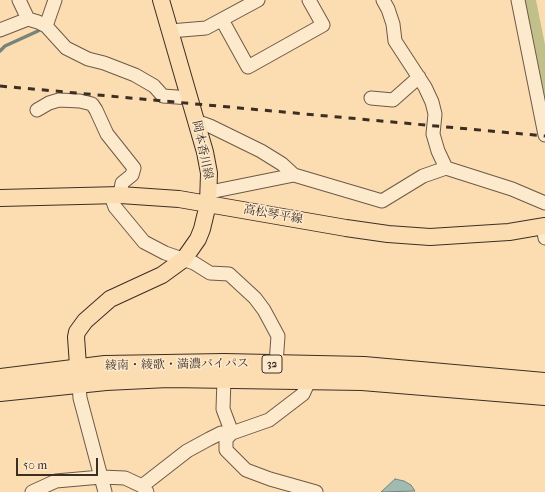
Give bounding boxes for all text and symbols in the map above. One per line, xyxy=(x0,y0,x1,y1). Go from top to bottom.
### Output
street label: 岡本香川線 xyxy=(189,119,215,181)
street label: 高松琴平線 xyxy=(242,203,304,227)
road number: 32 xyxy=(262,355,282,373)
street label: 綾南・綾歌・満濃バイパス xyxy=(105,357,249,373)
scale bar xyxy=(18,450,100,476)
text: 50 m xyxy=(23,458,47,472)

